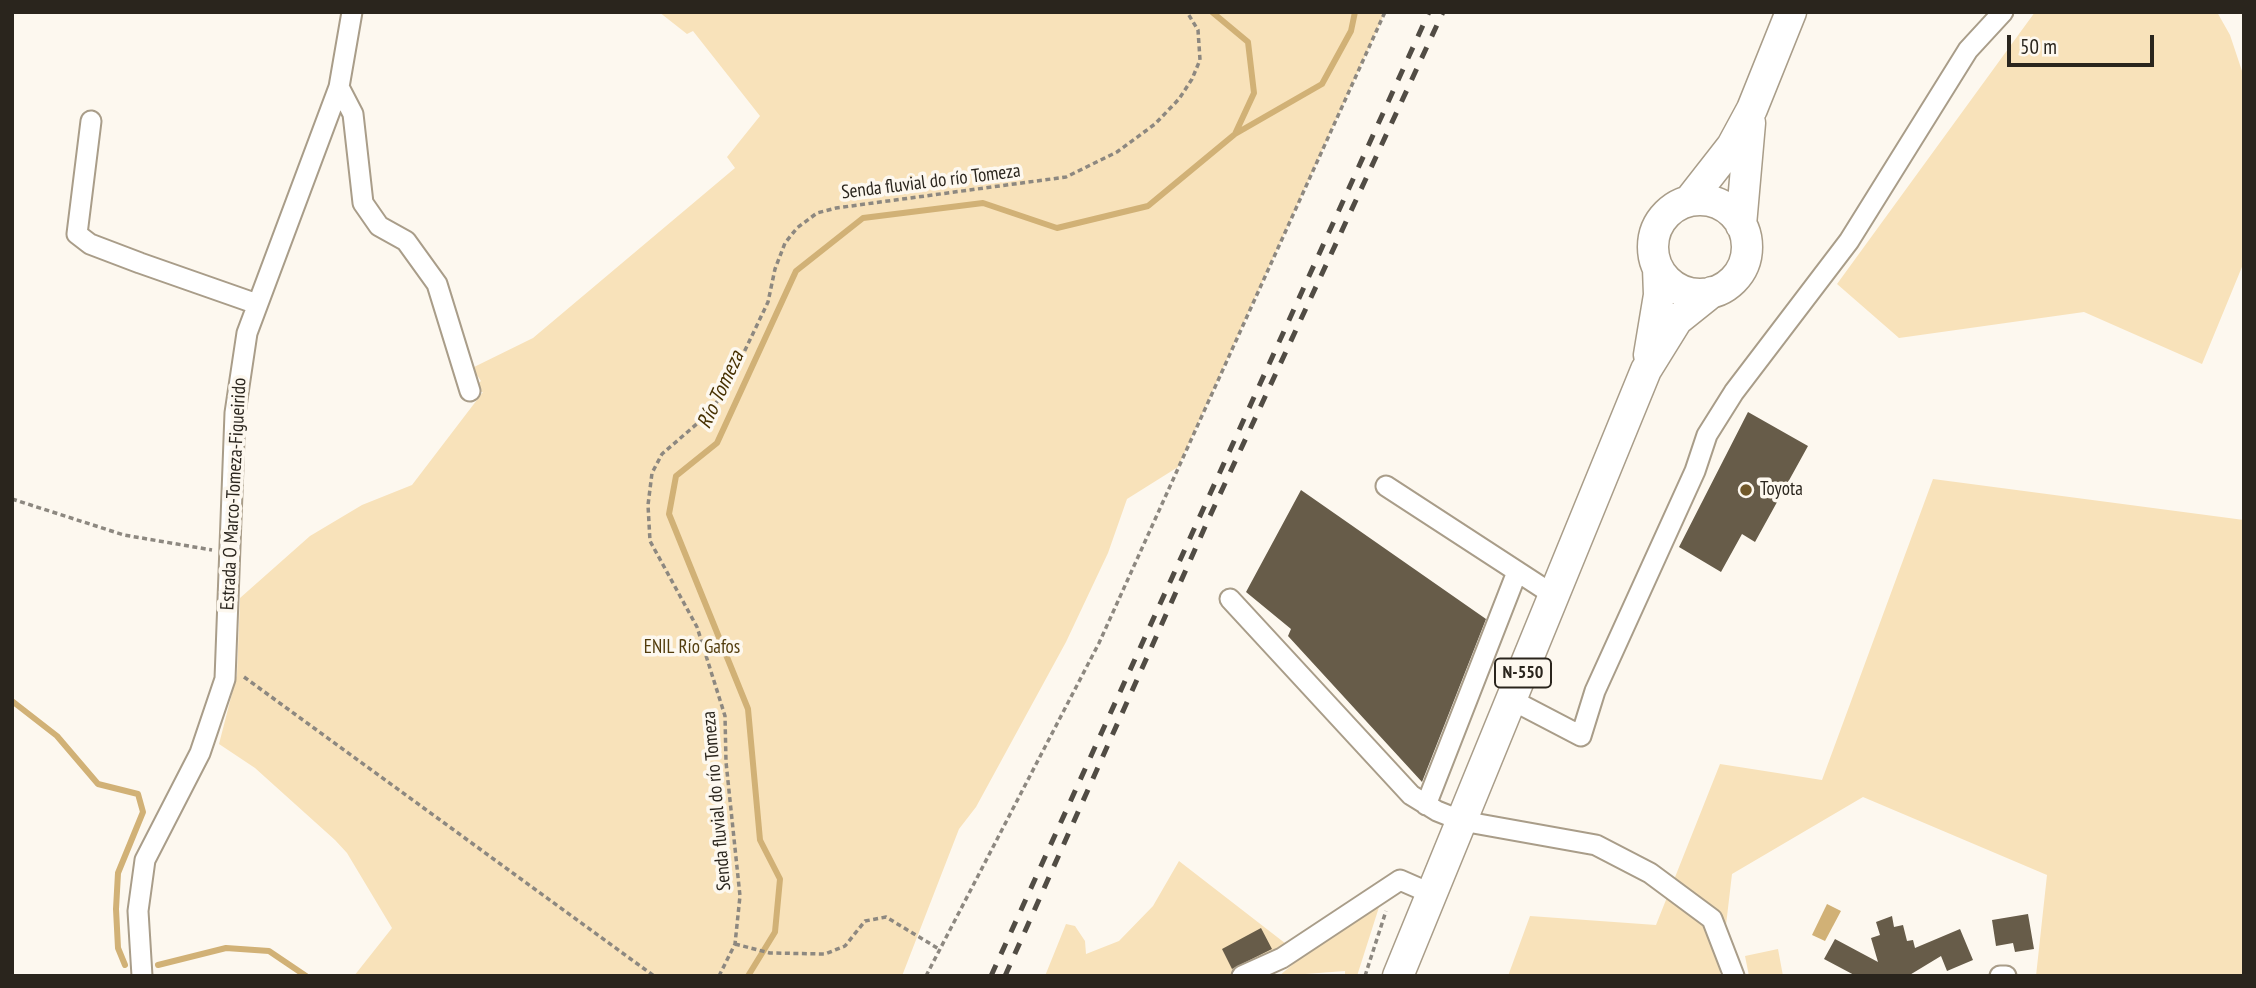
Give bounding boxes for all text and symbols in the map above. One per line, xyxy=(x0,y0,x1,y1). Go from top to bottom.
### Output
scale bar xyxy=(2011,21,2158,65)
text: 50 m xyxy=(2020,33,2057,60)
street label: Senda fluvial do río Tomeza xyxy=(840,160,1022,204)
water label: Río Tomeza xyxy=(692,347,750,433)
street label: Estrada O Marco-Tomeza-Figueirido xyxy=(217,377,251,611)
place label: Toyota xyxy=(1760,479,1803,501)
marker: Toyota xyxy=(1738,482,1754,498)
park label: ENIL Río Gafos xyxy=(644,637,740,659)
road number: N-550 xyxy=(1495,658,1551,688)
street label: Senda fluvial do río Tomeza xyxy=(698,710,736,892)

